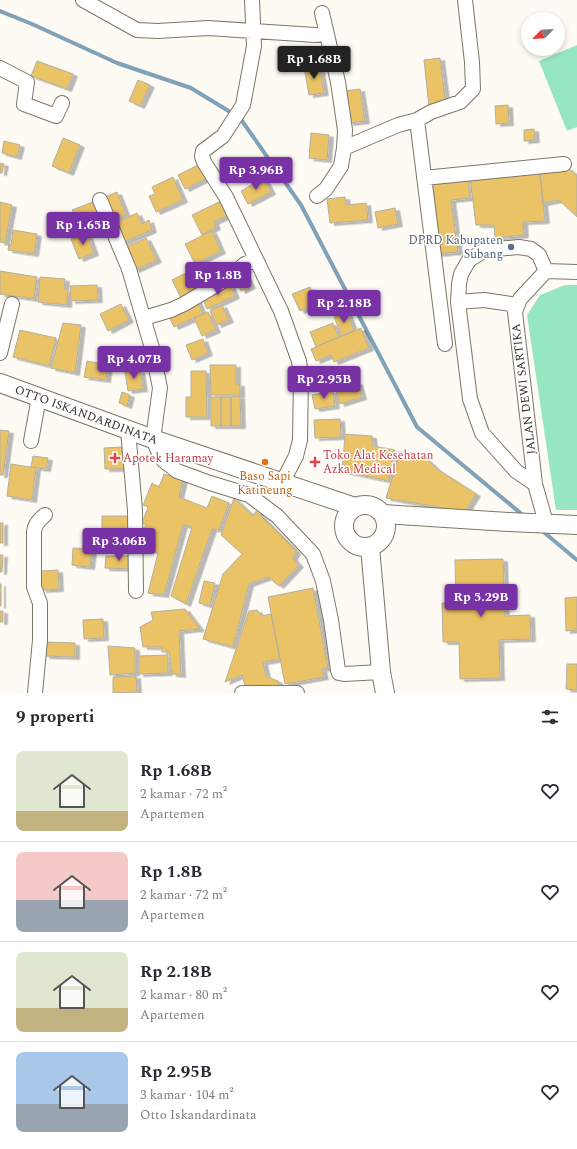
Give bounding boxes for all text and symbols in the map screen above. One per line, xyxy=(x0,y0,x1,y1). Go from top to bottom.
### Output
north arrow xyxy=(521,12,565,56)
map controls xyxy=(521,12,565,56)
pin: Rp 1.68B xyxy=(273,46,355,80)
text: Rp 1.68B xyxy=(287,49,341,69)
pin: Rp 3.96B xyxy=(215,157,297,191)
text: Rp 3.96B xyxy=(229,160,283,180)
pin: Rp 1.65B xyxy=(42,212,124,246)
text: Rp 1.65B xyxy=(56,215,110,235)
place label: DPRD Kabupaten Subang xyxy=(408,231,503,264)
marker: DPRD Kabupaten Subang xyxy=(506,242,516,252)
pin: Rp 1.8B xyxy=(181,262,255,296)
text: Rp 1.8B xyxy=(194,265,242,285)
pin: Rp 2.18B xyxy=(303,290,385,324)
text: Rp 2.18B xyxy=(317,293,371,313)
street label: JALAN DEWI SARTIKA xyxy=(507,322,541,456)
pin: Rp 4.07B xyxy=(93,346,175,380)
text: Rp 4.07B xyxy=(107,349,161,369)
pin: Rp 2.95B xyxy=(283,366,365,400)
text: Rp 2.95B xyxy=(297,369,351,389)
street label: OTTO ISKANDARDINATA xyxy=(12,380,160,449)
place label: Toko Alat Kesehatan Azka Medical xyxy=(323,446,434,479)
place label: Apotek Haramay xyxy=(123,449,215,468)
marker: Apotek Haramay xyxy=(110,453,120,463)
marker: Baso Sapi Katineung xyxy=(260,457,270,467)
marker: Toko Alat Kesehatan Azka Medical xyxy=(310,457,320,467)
place label: Baso Sapi Katineung xyxy=(237,467,293,500)
pin: Rp 3.06B xyxy=(78,528,160,562)
text: Rp 3.06B xyxy=(92,531,146,551)
pin: Rp 5.29B xyxy=(440,584,522,618)
text: Rp 5.29B xyxy=(454,587,508,607)
text: 9 properti xyxy=(16,704,94,730)
icon: filters xyxy=(539,706,561,728)
text: Rp 1.68B xyxy=(140,758,212,784)
icon: home xyxy=(48,767,96,815)
icon: heart xyxy=(539,780,561,802)
text: 2 kamar · 72 m² xyxy=(140,784,227,804)
text: Apartemen xyxy=(140,804,205,824)
text: Rp 1.8B xyxy=(140,859,202,885)
icon: home xyxy=(48,868,96,916)
icon: heart xyxy=(539,881,561,903)
text: 2 kamar · 72 m² xyxy=(140,885,227,905)
text: Apartemen xyxy=(140,905,205,925)
text: Rp 2.18B xyxy=(140,959,212,985)
icon: home xyxy=(48,968,96,1016)
icon: heart xyxy=(539,981,561,1003)
text: 2 kamar · 80 m² xyxy=(140,985,227,1005)
text: Apartemen xyxy=(140,1005,205,1025)
text: Rp 2.95B xyxy=(140,1059,212,1085)
icon: home xyxy=(48,1068,96,1116)
icon: heart xyxy=(539,1081,561,1103)
text: 3 kamar · 104 m² xyxy=(140,1085,234,1105)
text: Otto Iskandardinata xyxy=(140,1105,257,1125)

